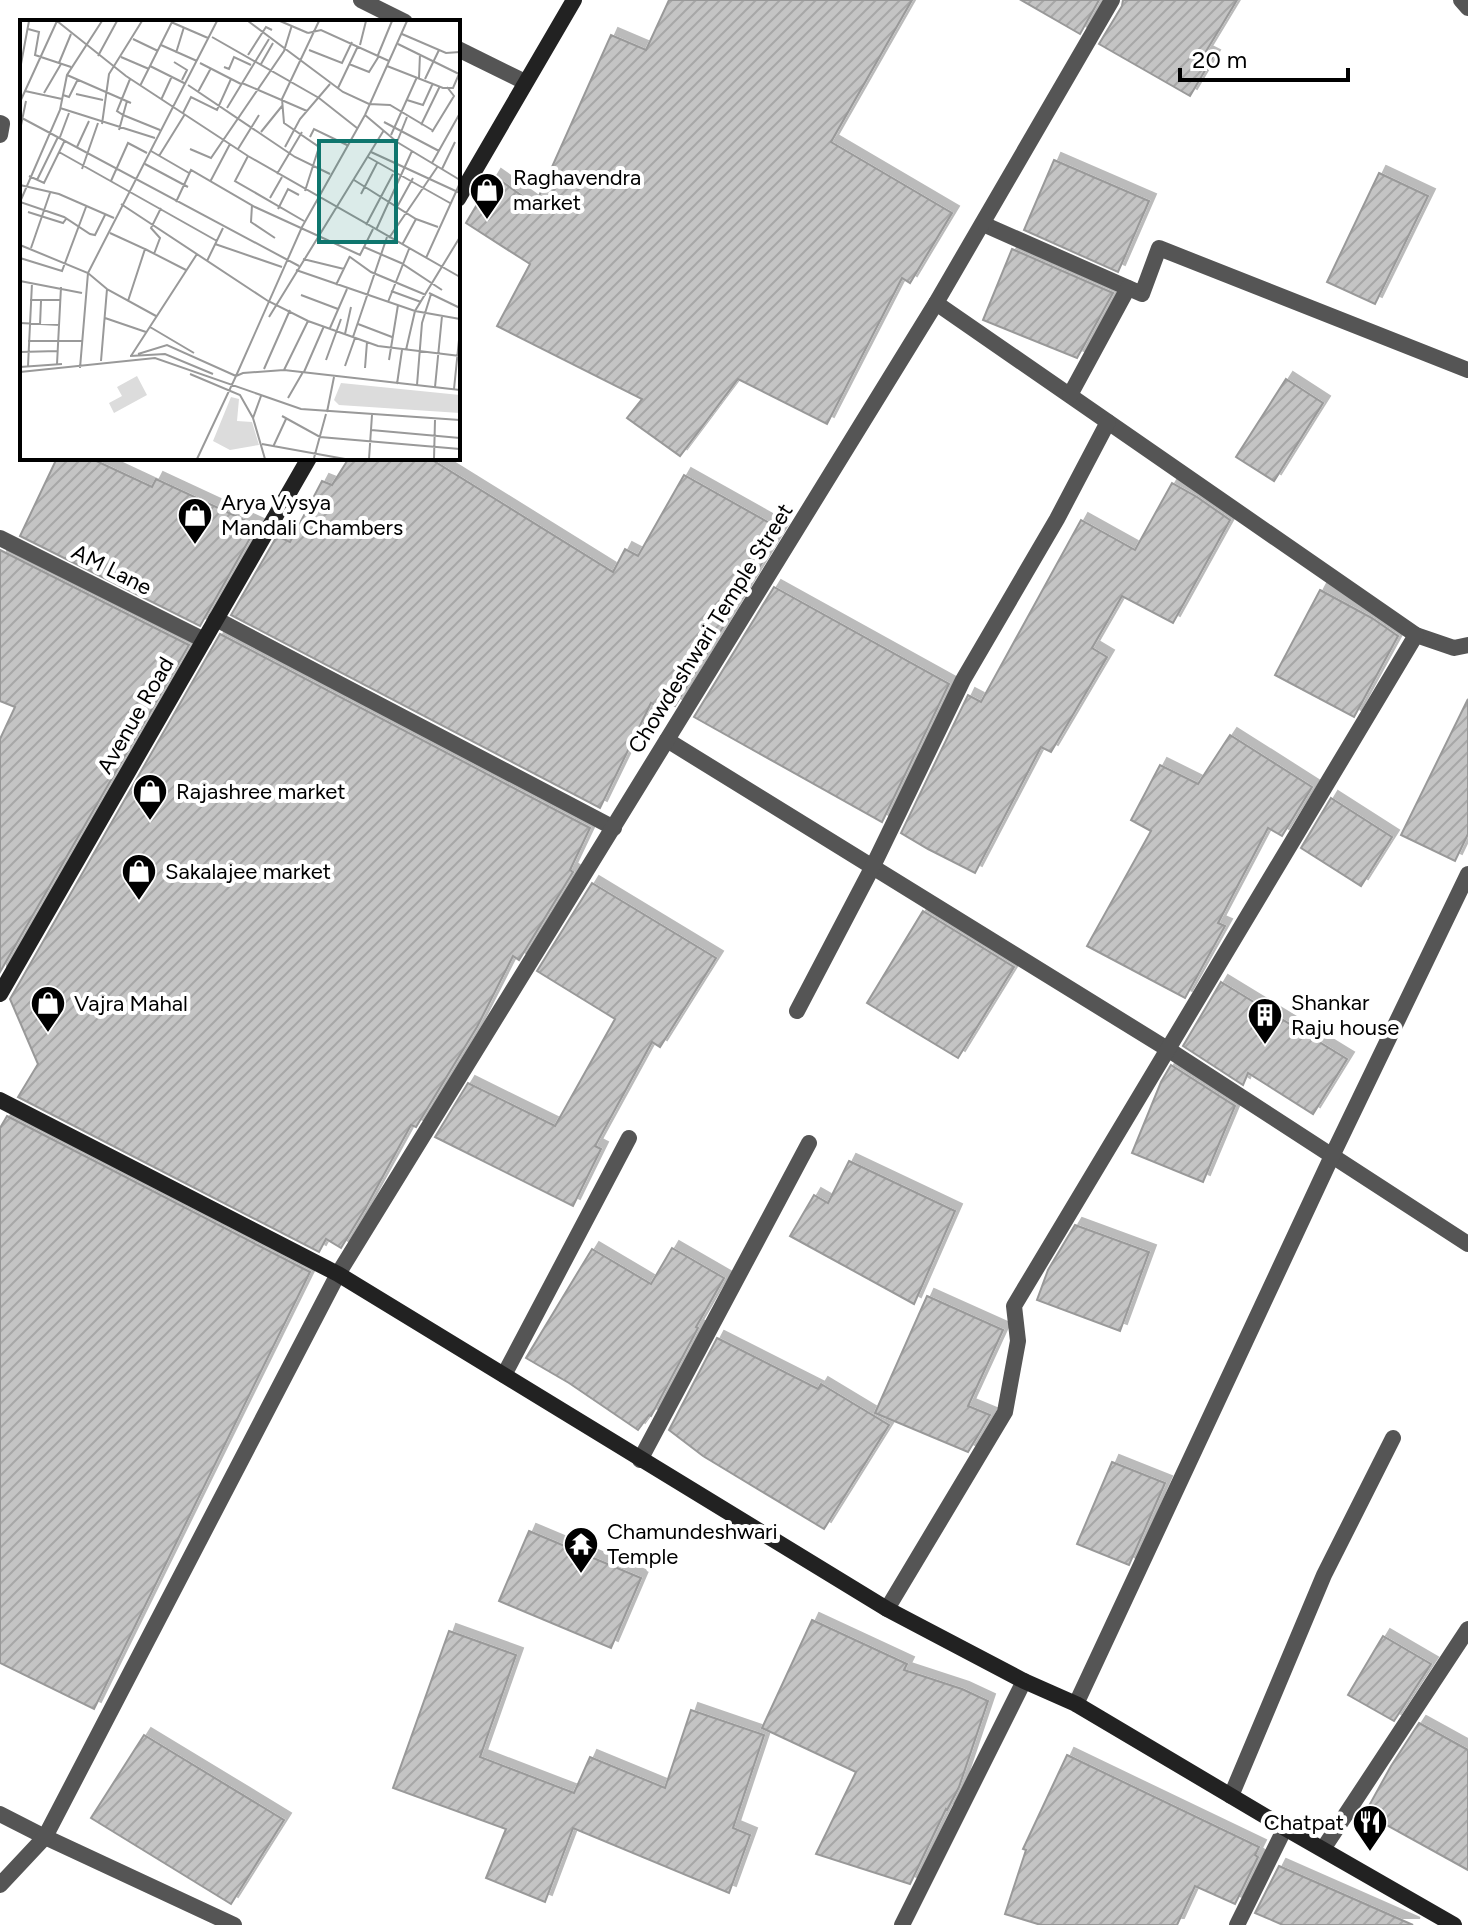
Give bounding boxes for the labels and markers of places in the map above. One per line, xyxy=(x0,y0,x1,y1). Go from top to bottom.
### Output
place label: Raghavendra market xyxy=(513,164,641,216)
shop icon: Raghavendra market xyxy=(468,171,506,221)
place label: Arya Vysya Mandali Chambers xyxy=(221,489,403,541)
shop icon: Arya Vysya Mandali Chambers xyxy=(176,496,214,546)
shop icon: Rajashree market xyxy=(131,772,169,822)
place label: Rajashree market xyxy=(176,778,346,805)
shop icon: Sakalajee market xyxy=(120,852,158,902)
place label: Sakalajee market xyxy=(165,858,331,885)
shop icon: Vajra Mahal xyxy=(29,984,67,1034)
place label: Shankar Raju house xyxy=(1291,989,1399,1041)
place label: Vajra Mahal xyxy=(74,990,188,1017)
building icon: Shankar Raju house xyxy=(1246,996,1284,1046)
place label: Chamundeshwari Temple xyxy=(607,1518,778,1570)
temple icon: Chamundeshwari Temple xyxy=(562,1525,600,1575)
restaurant icon: Chatpat xyxy=(1351,1803,1389,1853)
place label: Chatpat xyxy=(1264,1809,1344,1836)

